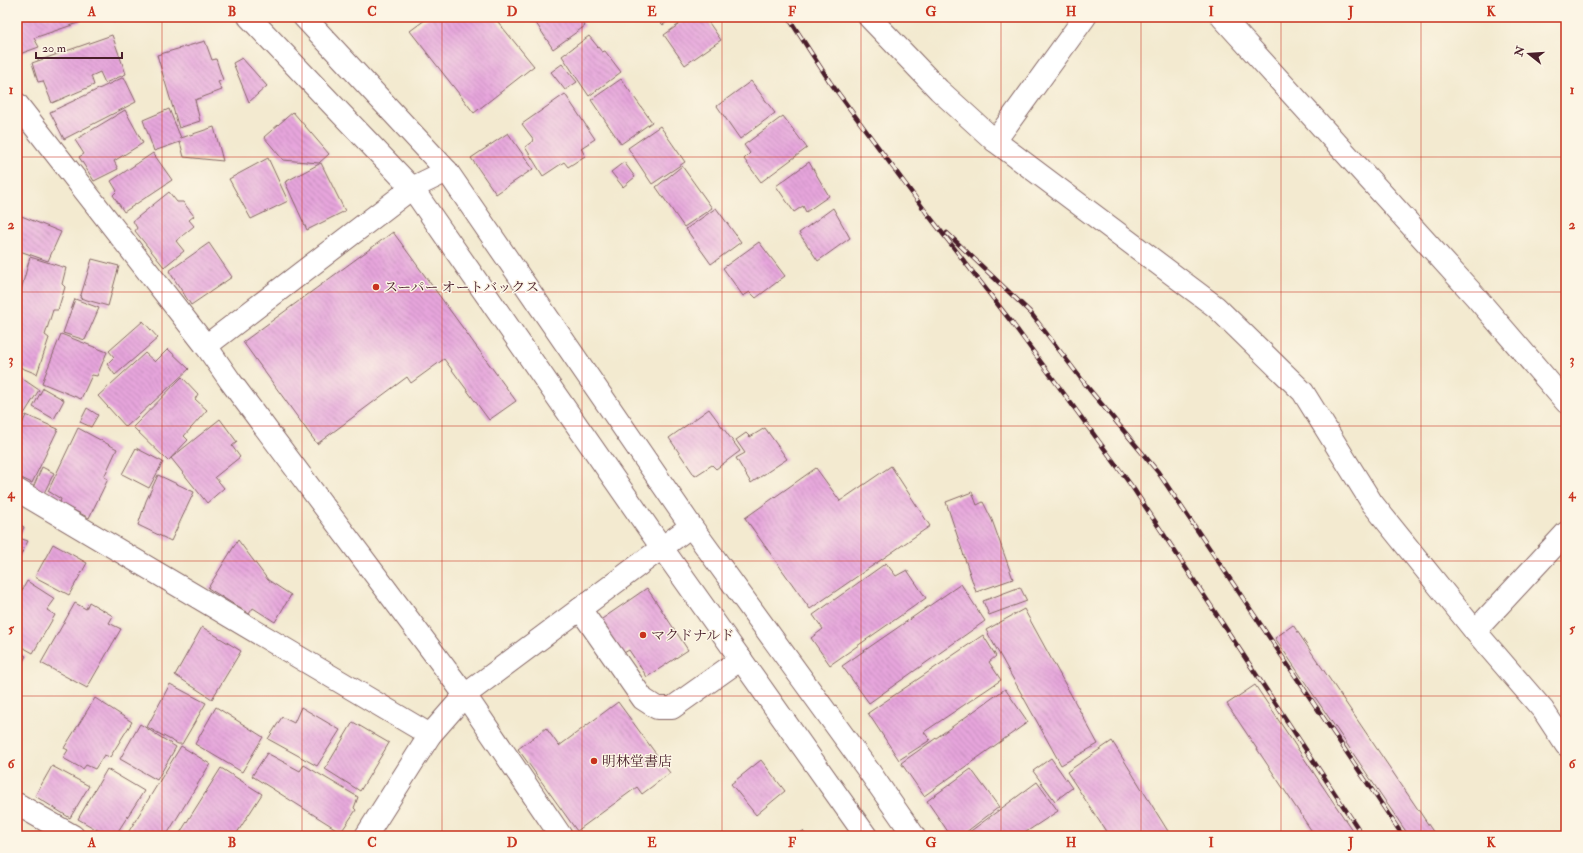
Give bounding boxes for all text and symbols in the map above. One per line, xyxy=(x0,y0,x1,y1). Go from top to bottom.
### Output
text: A xyxy=(87,4,97,20)
text: B xyxy=(228,4,236,20)
text: C xyxy=(367,4,377,20)
text: D xyxy=(507,4,518,20)
text: E xyxy=(647,4,657,20)
text: F xyxy=(788,4,797,20)
text: G xyxy=(926,4,937,20)
text: H xyxy=(1066,4,1077,20)
text: I xyxy=(1208,4,1214,20)
text: J xyxy=(1347,4,1354,21)
text: K xyxy=(1486,4,1496,20)
scale bar xyxy=(36,34,122,60)
north arrow xyxy=(1509,34,1549,74)
text: 20 m xyxy=(42,41,67,56)
text: N xyxy=(1512,44,1528,59)
text: 1 xyxy=(9,82,14,98)
text: 1 xyxy=(1570,82,1575,98)
text: 2 xyxy=(8,217,15,233)
text: 2 xyxy=(1569,217,1576,233)
place label: スーパー オートバックス xyxy=(384,279,539,296)
marker: スーパー オートバックス xyxy=(371,282,381,292)
text: 3 xyxy=(9,352,14,368)
text: 3 xyxy=(1570,352,1575,368)
text: 4 xyxy=(6,486,15,502)
text: 4 xyxy=(1567,486,1576,502)
text: 5 xyxy=(8,621,14,637)
text: 5 xyxy=(1569,621,1575,637)
place label: マクドナルド xyxy=(651,627,734,644)
marker: マクドナルド xyxy=(638,630,648,640)
place label: 明林堂書店 xyxy=(602,753,672,770)
text: 6 xyxy=(8,756,16,772)
marker: 明林堂書店 xyxy=(589,756,599,766)
text: 6 xyxy=(1569,756,1577,772)
text: A xyxy=(87,835,97,851)
text: B xyxy=(228,835,236,851)
text: C xyxy=(367,835,377,851)
text: D xyxy=(507,835,518,851)
text: E xyxy=(647,835,657,851)
text: F xyxy=(788,835,797,851)
text: G xyxy=(926,835,937,851)
text: H xyxy=(1066,835,1077,851)
text: I xyxy=(1208,835,1214,851)
text: J xyxy=(1347,835,1354,852)
text: K xyxy=(1486,835,1496,851)

